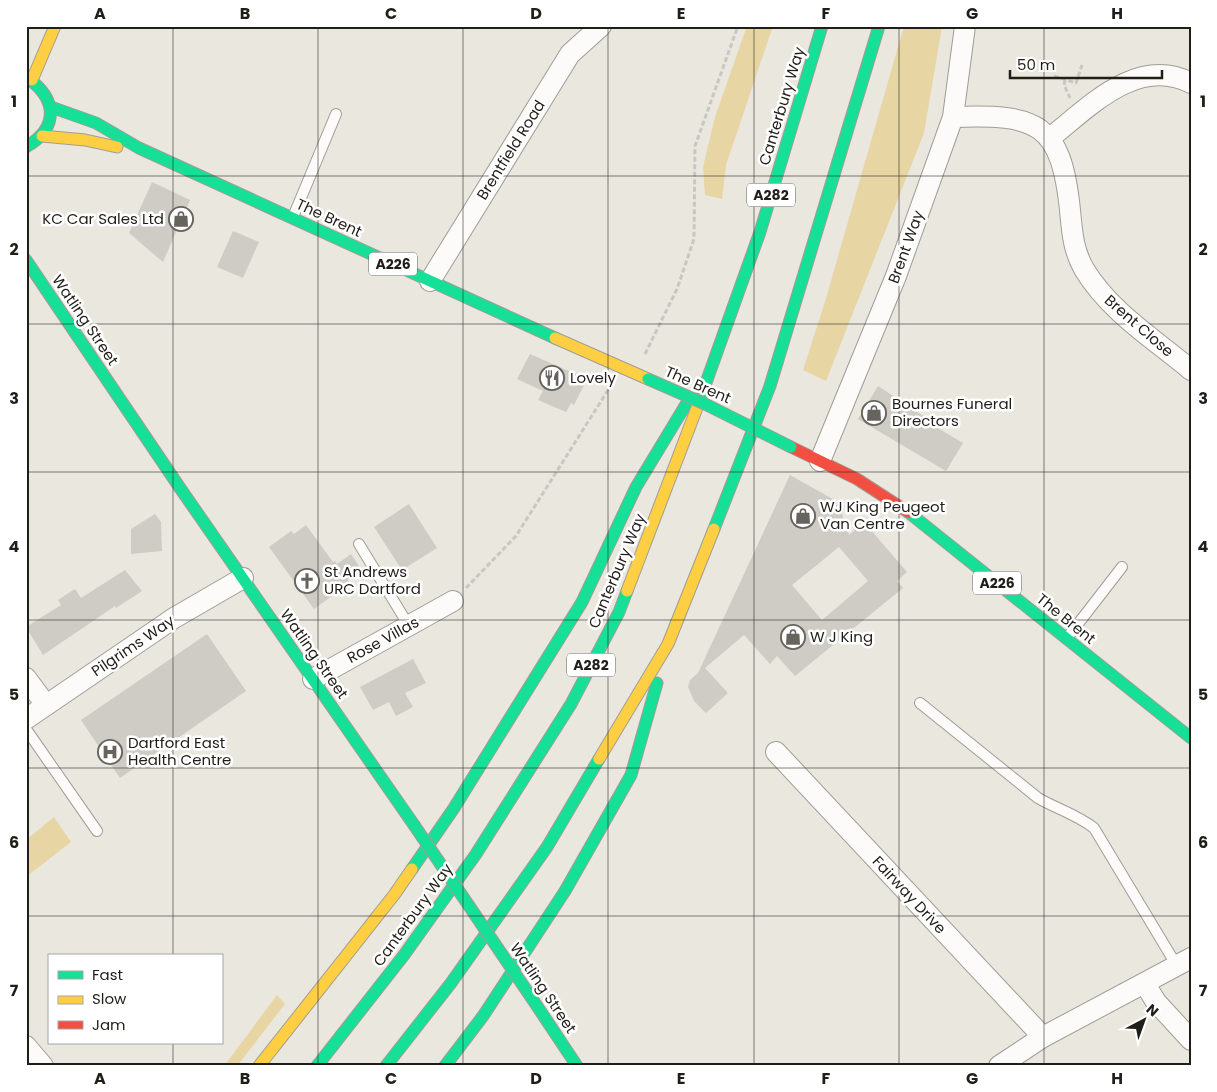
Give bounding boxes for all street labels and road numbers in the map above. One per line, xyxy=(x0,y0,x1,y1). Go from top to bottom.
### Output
street label: Canterbury Way xyxy=(754,44,810,168)
street label: Brentfield Road xyxy=(471,96,550,204)
road number: A282 xyxy=(747,184,795,206)
street label: The Brent xyxy=(293,193,365,242)
street label: Brent Way xyxy=(883,207,929,286)
road number: A226 xyxy=(369,252,417,276)
street label: Watling Street xyxy=(47,270,124,369)
street label: Brent Close xyxy=(1100,290,1178,361)
street label: The Brent xyxy=(662,361,735,408)
street label: Canterbury Way xyxy=(583,510,650,631)
road number: A226 xyxy=(973,572,1021,594)
street label: The Brent xyxy=(1032,588,1100,649)
street label: Watling Street xyxy=(276,605,353,703)
street label: Pilgrims Way xyxy=(87,610,179,681)
street label: Rose Villas xyxy=(343,611,423,668)
road number: A282 xyxy=(567,654,615,676)
street label: Fairway Drive xyxy=(868,851,951,938)
street label: Canterbury Way xyxy=(368,858,457,971)
street label: Watling Street xyxy=(505,938,582,1037)

